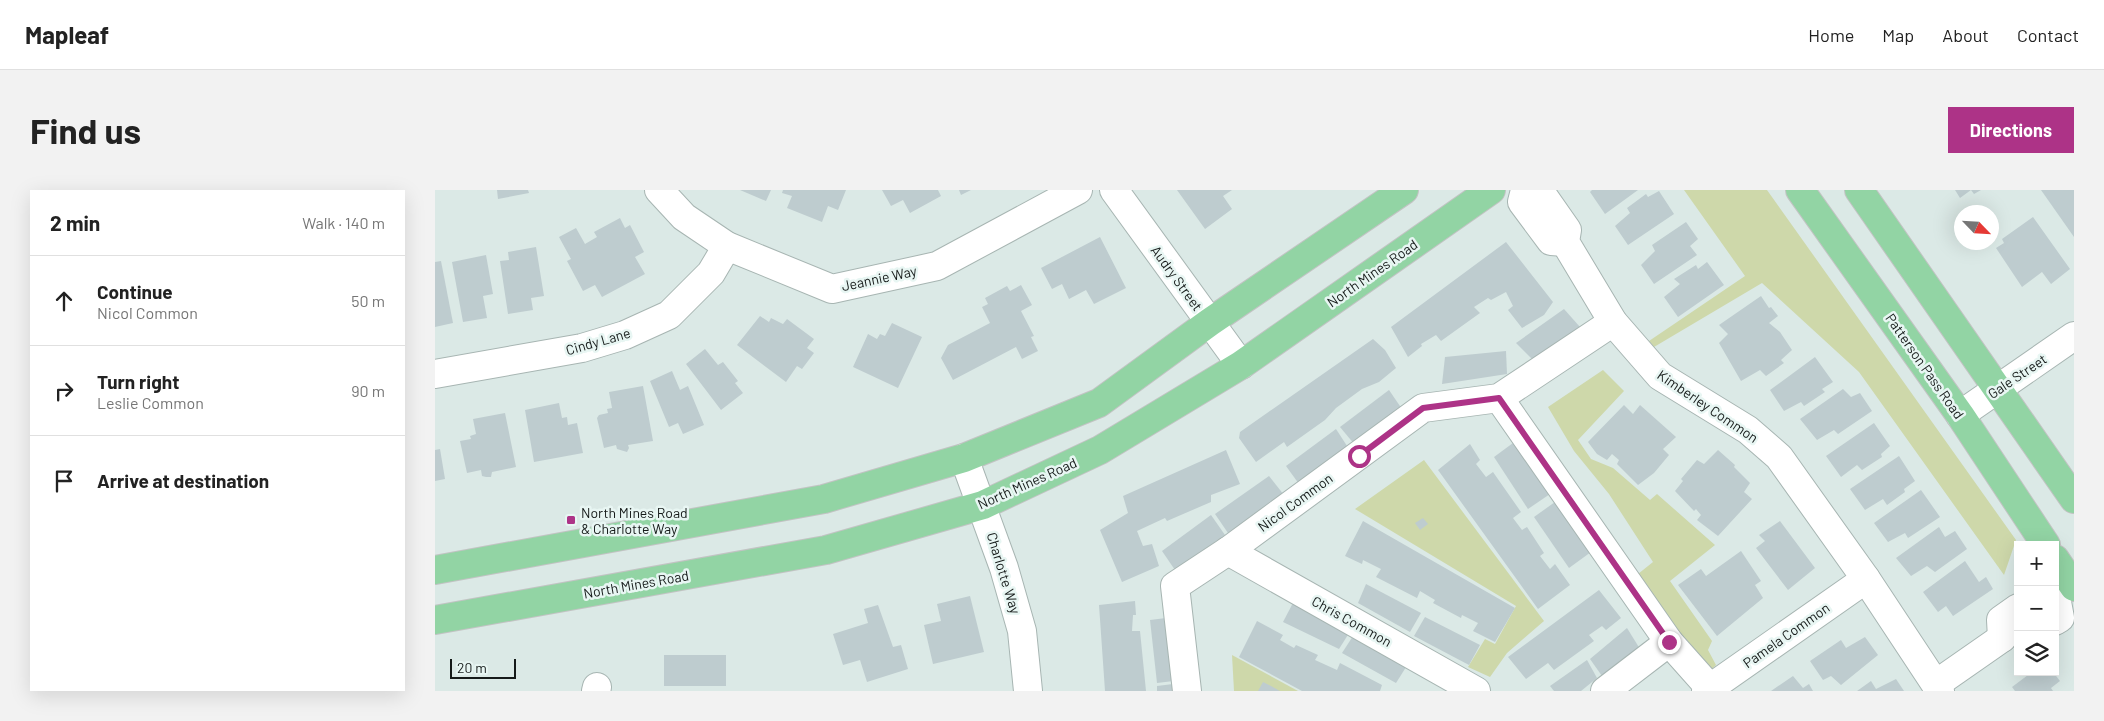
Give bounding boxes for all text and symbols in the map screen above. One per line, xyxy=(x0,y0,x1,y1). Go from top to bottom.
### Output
text: Mapleaf xyxy=(25,20,109,49)
text: Home xyxy=(1808,24,1854,46)
text: Map xyxy=(1882,24,1914,46)
text: About xyxy=(1942,24,1989,46)
text: Contact xyxy=(2017,24,2079,46)
button: Directions xyxy=(1948,107,2074,153)
text: Find us xyxy=(30,109,141,151)
north arrow xyxy=(1954,205,1999,250)
text: 2 min xyxy=(50,210,100,235)
text: Walk · 140 m xyxy=(302,213,385,232)
street label: North Mines Road xyxy=(1323,235,1421,311)
street label: Audry Street xyxy=(1148,242,1206,314)
street label: Jeannie Way xyxy=(840,262,919,294)
text: Continue xyxy=(97,280,173,303)
icon: ahead xyxy=(50,287,78,315)
text: 50 m xyxy=(351,291,385,310)
text: Nicol Common xyxy=(97,303,198,322)
street label: Patterson Pass Road xyxy=(1882,310,1968,422)
street label: Cindy Lane xyxy=(564,324,632,358)
street label: Gale Street xyxy=(1984,350,2050,402)
street label: Kimberley Common xyxy=(1654,366,1762,446)
text: Turn right xyxy=(97,370,179,393)
icon: right xyxy=(50,377,78,405)
text: 90 m xyxy=(351,381,385,400)
text: Leslie Common xyxy=(97,393,204,412)
route start xyxy=(1348,445,1371,468)
street label: North Mines Road xyxy=(975,454,1079,512)
icon: arrive xyxy=(50,467,78,495)
text: Arrive at destination xyxy=(97,469,269,492)
street label: Nicol Common xyxy=(1254,469,1336,535)
place label: North Mines Road & Charlotte Way xyxy=(581,504,688,537)
marker: North Mines Road & Charlotte Way xyxy=(565,514,577,526)
street label: Charlotte Way xyxy=(984,530,1025,616)
map controls xyxy=(2014,541,2059,676)
button: + xyxy=(2014,541,2059,586)
street label: North Mines Road xyxy=(582,566,690,602)
button: − xyxy=(2014,586,2059,631)
street label: Chris Common xyxy=(1309,592,1395,650)
street label: Pamela Common xyxy=(1739,599,1833,671)
route end xyxy=(1658,631,1681,654)
button: layers xyxy=(2014,631,2059,676)
scale bar xyxy=(450,656,516,679)
text: 20 m xyxy=(457,659,487,676)

